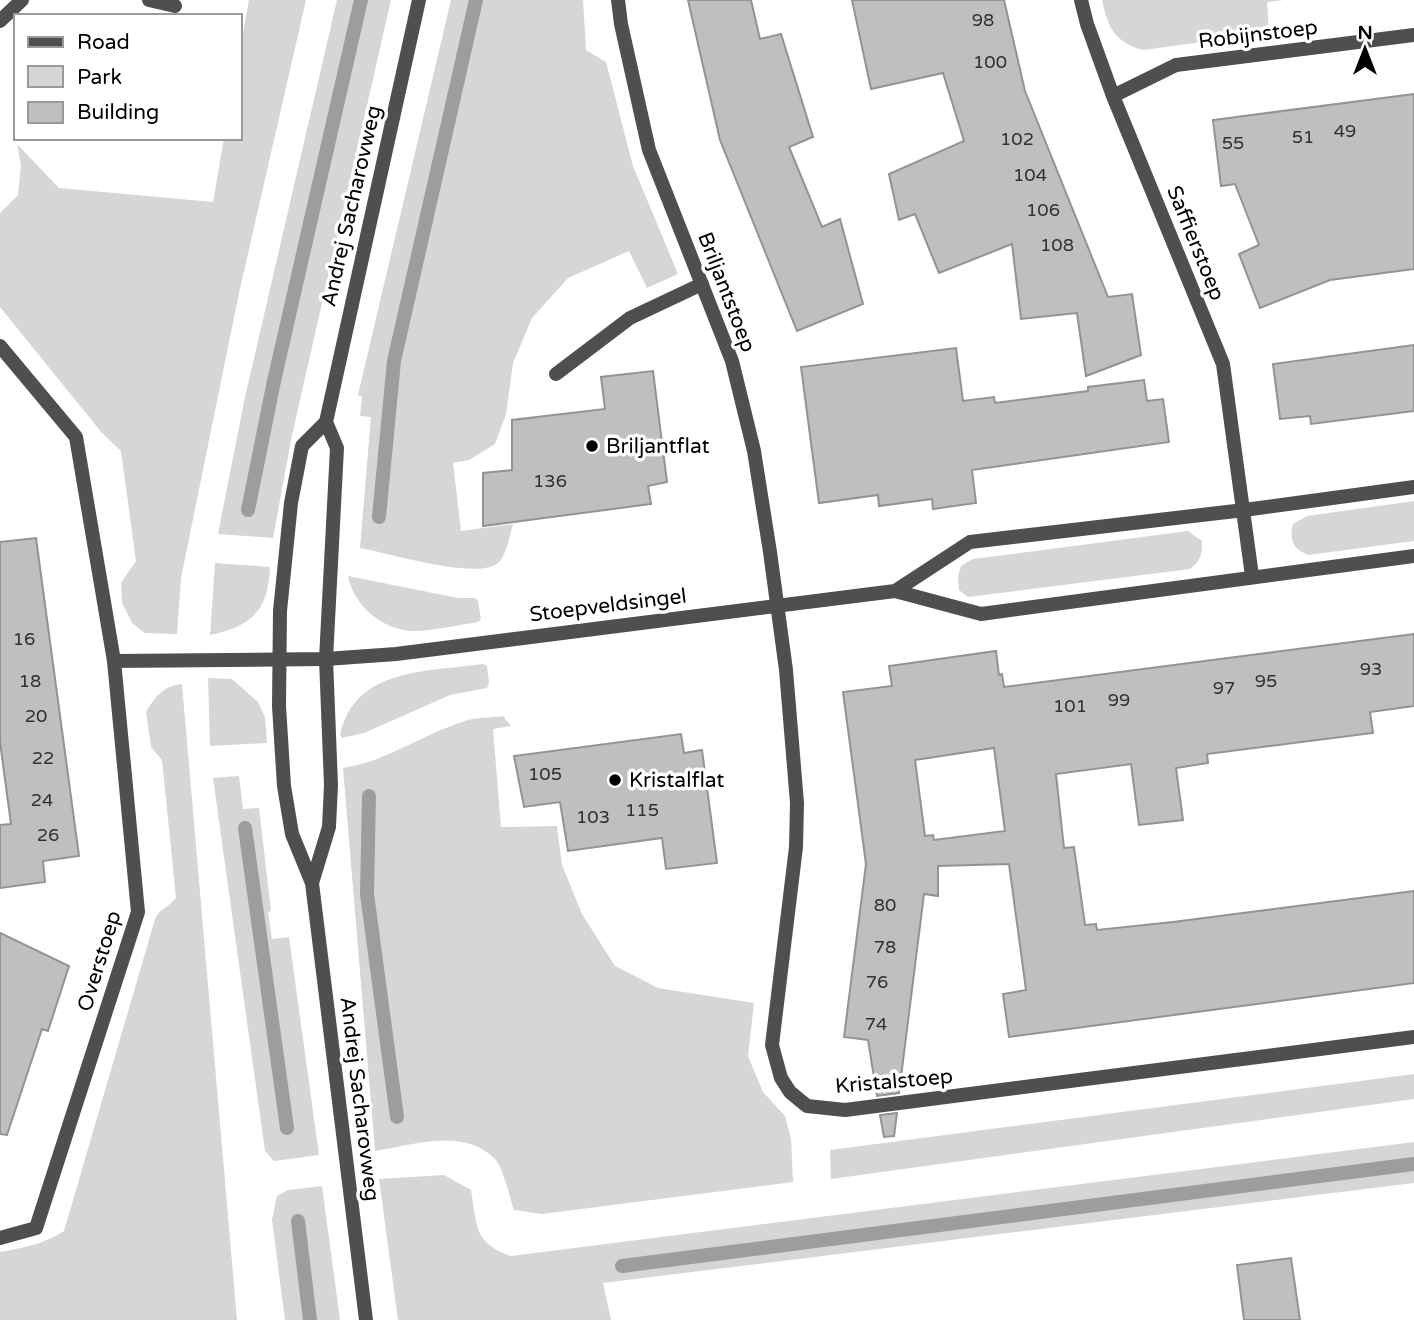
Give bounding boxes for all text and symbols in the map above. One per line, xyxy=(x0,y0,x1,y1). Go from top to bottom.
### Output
house number: 98 xyxy=(972,9,994,31)
legend xyxy=(14,14,242,140)
north arrow xyxy=(1330,14,1400,84)
street label: Robijnstoep xyxy=(1197,15,1319,54)
text: N xyxy=(1357,22,1373,44)
text: Road xyxy=(77,30,130,55)
house number: 100 xyxy=(973,51,1007,73)
text: Park xyxy=(77,65,122,90)
text: Building xyxy=(77,100,159,125)
street label: Andrej Sacharovweg xyxy=(316,103,387,309)
house number: 49 xyxy=(1334,120,1356,142)
house number: 51 xyxy=(1292,126,1314,148)
house number: 102 xyxy=(1000,128,1034,150)
house number: 55 xyxy=(1222,132,1244,154)
house number: 104 xyxy=(1013,164,1047,186)
street label: Saffierstoep xyxy=(1161,182,1230,304)
house number: 106 xyxy=(1026,199,1060,221)
street label: Briljantstoep xyxy=(692,229,761,356)
house number: 108 xyxy=(1040,234,1074,256)
place label: Briljantflat xyxy=(606,434,710,459)
marker: Briljantflat xyxy=(584,438,600,454)
house number: 136 xyxy=(533,470,567,492)
street label: Stoepveldsingel xyxy=(528,583,688,628)
house number: 16 xyxy=(13,628,35,650)
house number: 93 xyxy=(1360,658,1382,680)
house number: 18 xyxy=(19,670,41,692)
house number: 95 xyxy=(1255,670,1277,692)
house number: 97 xyxy=(1213,677,1235,699)
house number: 99 xyxy=(1108,689,1130,711)
house number: 101 xyxy=(1053,695,1087,717)
house number: 20 xyxy=(25,705,47,727)
house number: 22 xyxy=(32,747,54,769)
house number: 105 xyxy=(528,763,562,785)
place label: Kristalflat xyxy=(629,768,724,793)
marker: Kristalflat xyxy=(607,772,623,788)
house number: 24 xyxy=(31,789,53,811)
house number: 115 xyxy=(625,799,659,821)
house number: 103 xyxy=(576,806,610,828)
house number: 26 xyxy=(37,824,59,846)
house number: 80 xyxy=(874,894,896,916)
street label: Overstoep xyxy=(72,908,127,1014)
house number: 78 xyxy=(874,936,896,958)
house number: 76 xyxy=(866,971,888,993)
street label: Andrej Sacharovweg xyxy=(335,995,384,1203)
house number: 74 xyxy=(865,1013,887,1035)
street label: Kristalstoep xyxy=(834,1064,954,1099)

